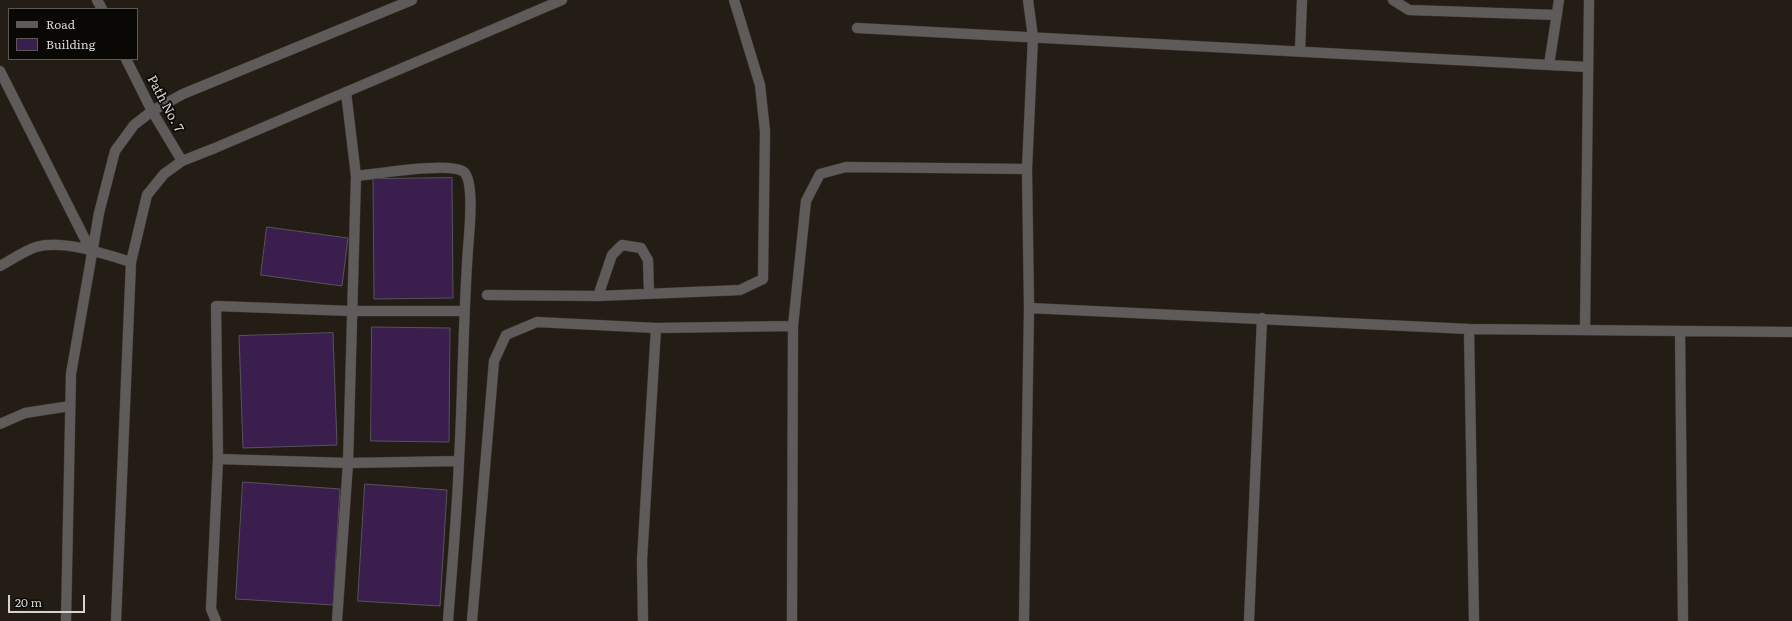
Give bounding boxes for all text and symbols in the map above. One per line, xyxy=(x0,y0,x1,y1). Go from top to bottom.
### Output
legend xyxy=(8,8,138,60)
text: Road xyxy=(46,15,75,33)
text: Building xyxy=(46,35,95,53)
street label: Path No. 7 xyxy=(144,73,186,135)
scale bar xyxy=(10,587,87,613)
text: 20 m xyxy=(15,593,42,611)

